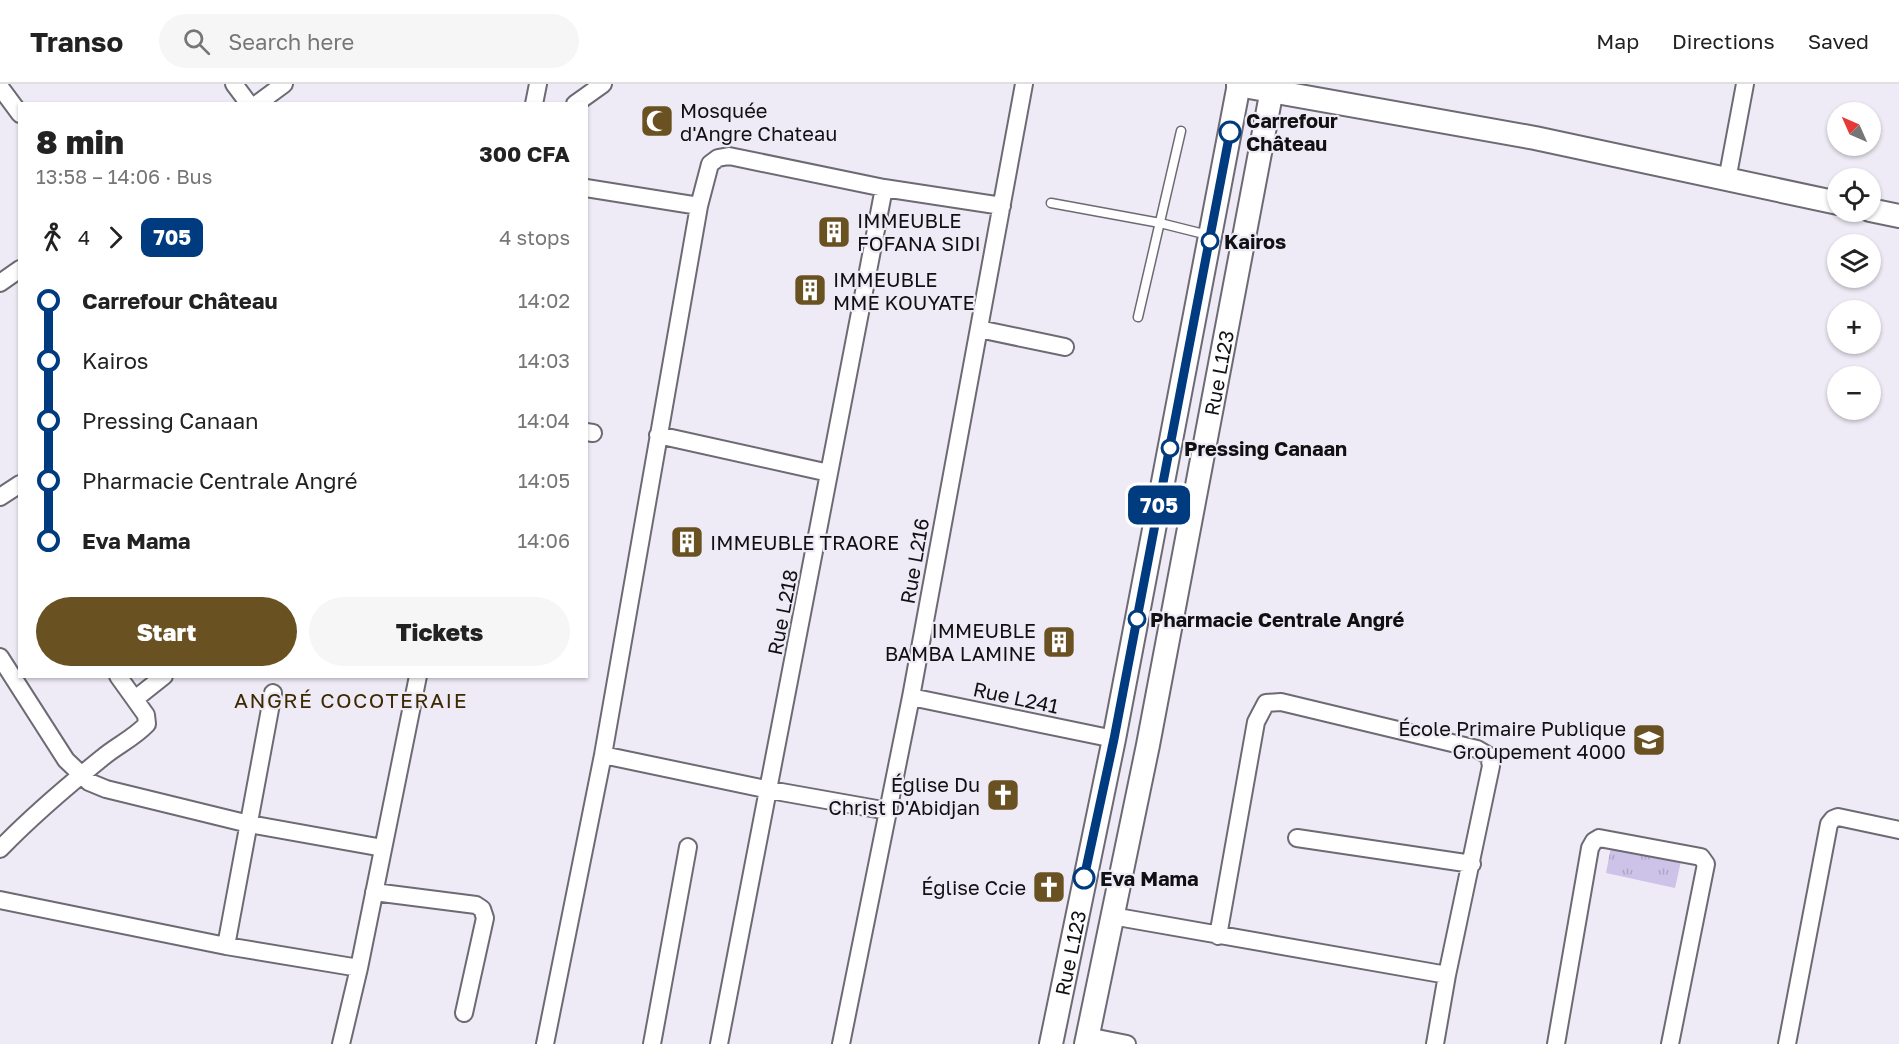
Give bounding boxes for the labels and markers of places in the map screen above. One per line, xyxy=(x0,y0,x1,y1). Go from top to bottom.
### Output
place label: Mosquée d'Angre Chateau xyxy=(680,98,837,145)
mosque icon: Mosquée d'Angre Chateau xyxy=(639,103,675,139)
place label: Carrefour Château xyxy=(1246,108,1338,155)
marker: Carrefour Château xyxy=(1219,121,1241,143)
place label: IMMEUBLE FOFANA SIDI xyxy=(857,208,981,255)
building icon: IMMEUBLE FOFANA SIDI xyxy=(816,214,852,250)
place label: Kairos xyxy=(1224,229,1286,253)
marker: Kairos xyxy=(1201,232,1219,250)
place label: IMMEUBLE MME KOUYATE xyxy=(833,267,975,314)
building icon: IMMEUBLE MME KOUYATE xyxy=(792,272,828,308)
place label: Pressing Canaan xyxy=(1184,436,1347,460)
marker: Pressing Canaan xyxy=(1161,439,1179,457)
building icon: IMMEUBLE TRAORE xyxy=(669,524,705,560)
place label: IMMEUBLE TRAORE xyxy=(710,530,899,554)
place label: Pharmacie Centrale Angré xyxy=(1150,607,1404,631)
marker: Pharmacie Centrale Angré xyxy=(1128,610,1146,628)
place label: IMMEUBLE BAMBA LAMINE xyxy=(885,618,1036,665)
building icon: IMMEUBLE BAMBA LAMINE xyxy=(1041,624,1077,660)
place label: École Primaire Publique Groupement 4000 xyxy=(1398,716,1626,763)
school or university icon: École Primaire Publique Groupement 4000 xyxy=(1631,722,1667,758)
place label: Église Du Christ D'Abidjan xyxy=(828,772,980,819)
church icon: Église Du Christ D'Abidjan xyxy=(985,777,1021,813)
place label: Eva Mama xyxy=(1100,866,1199,890)
marker: Eva Mama xyxy=(1073,867,1095,889)
church icon: Église Ccie xyxy=(1031,869,1067,905)
place label: Église Ccie xyxy=(921,875,1026,899)

